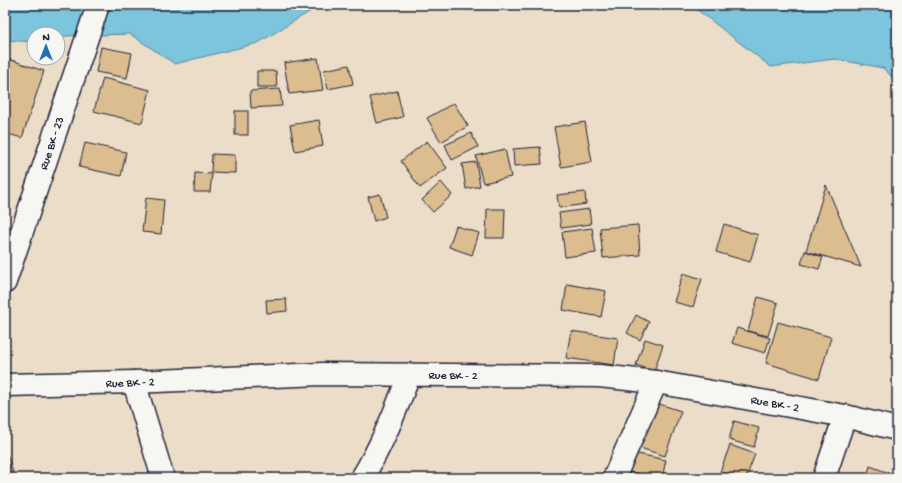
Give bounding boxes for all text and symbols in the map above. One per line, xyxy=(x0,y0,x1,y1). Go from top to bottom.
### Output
north arrow xyxy=(26,26,66,66)
text: N xyxy=(42,32,50,44)
street label: Rue BK - 23 xyxy=(38,115,68,172)
street label: Rue BK - 2 xyxy=(428,370,478,384)
street label: Rue BK - 2 xyxy=(105,376,155,392)
street label: Rue BK - 2 xyxy=(749,394,800,416)

